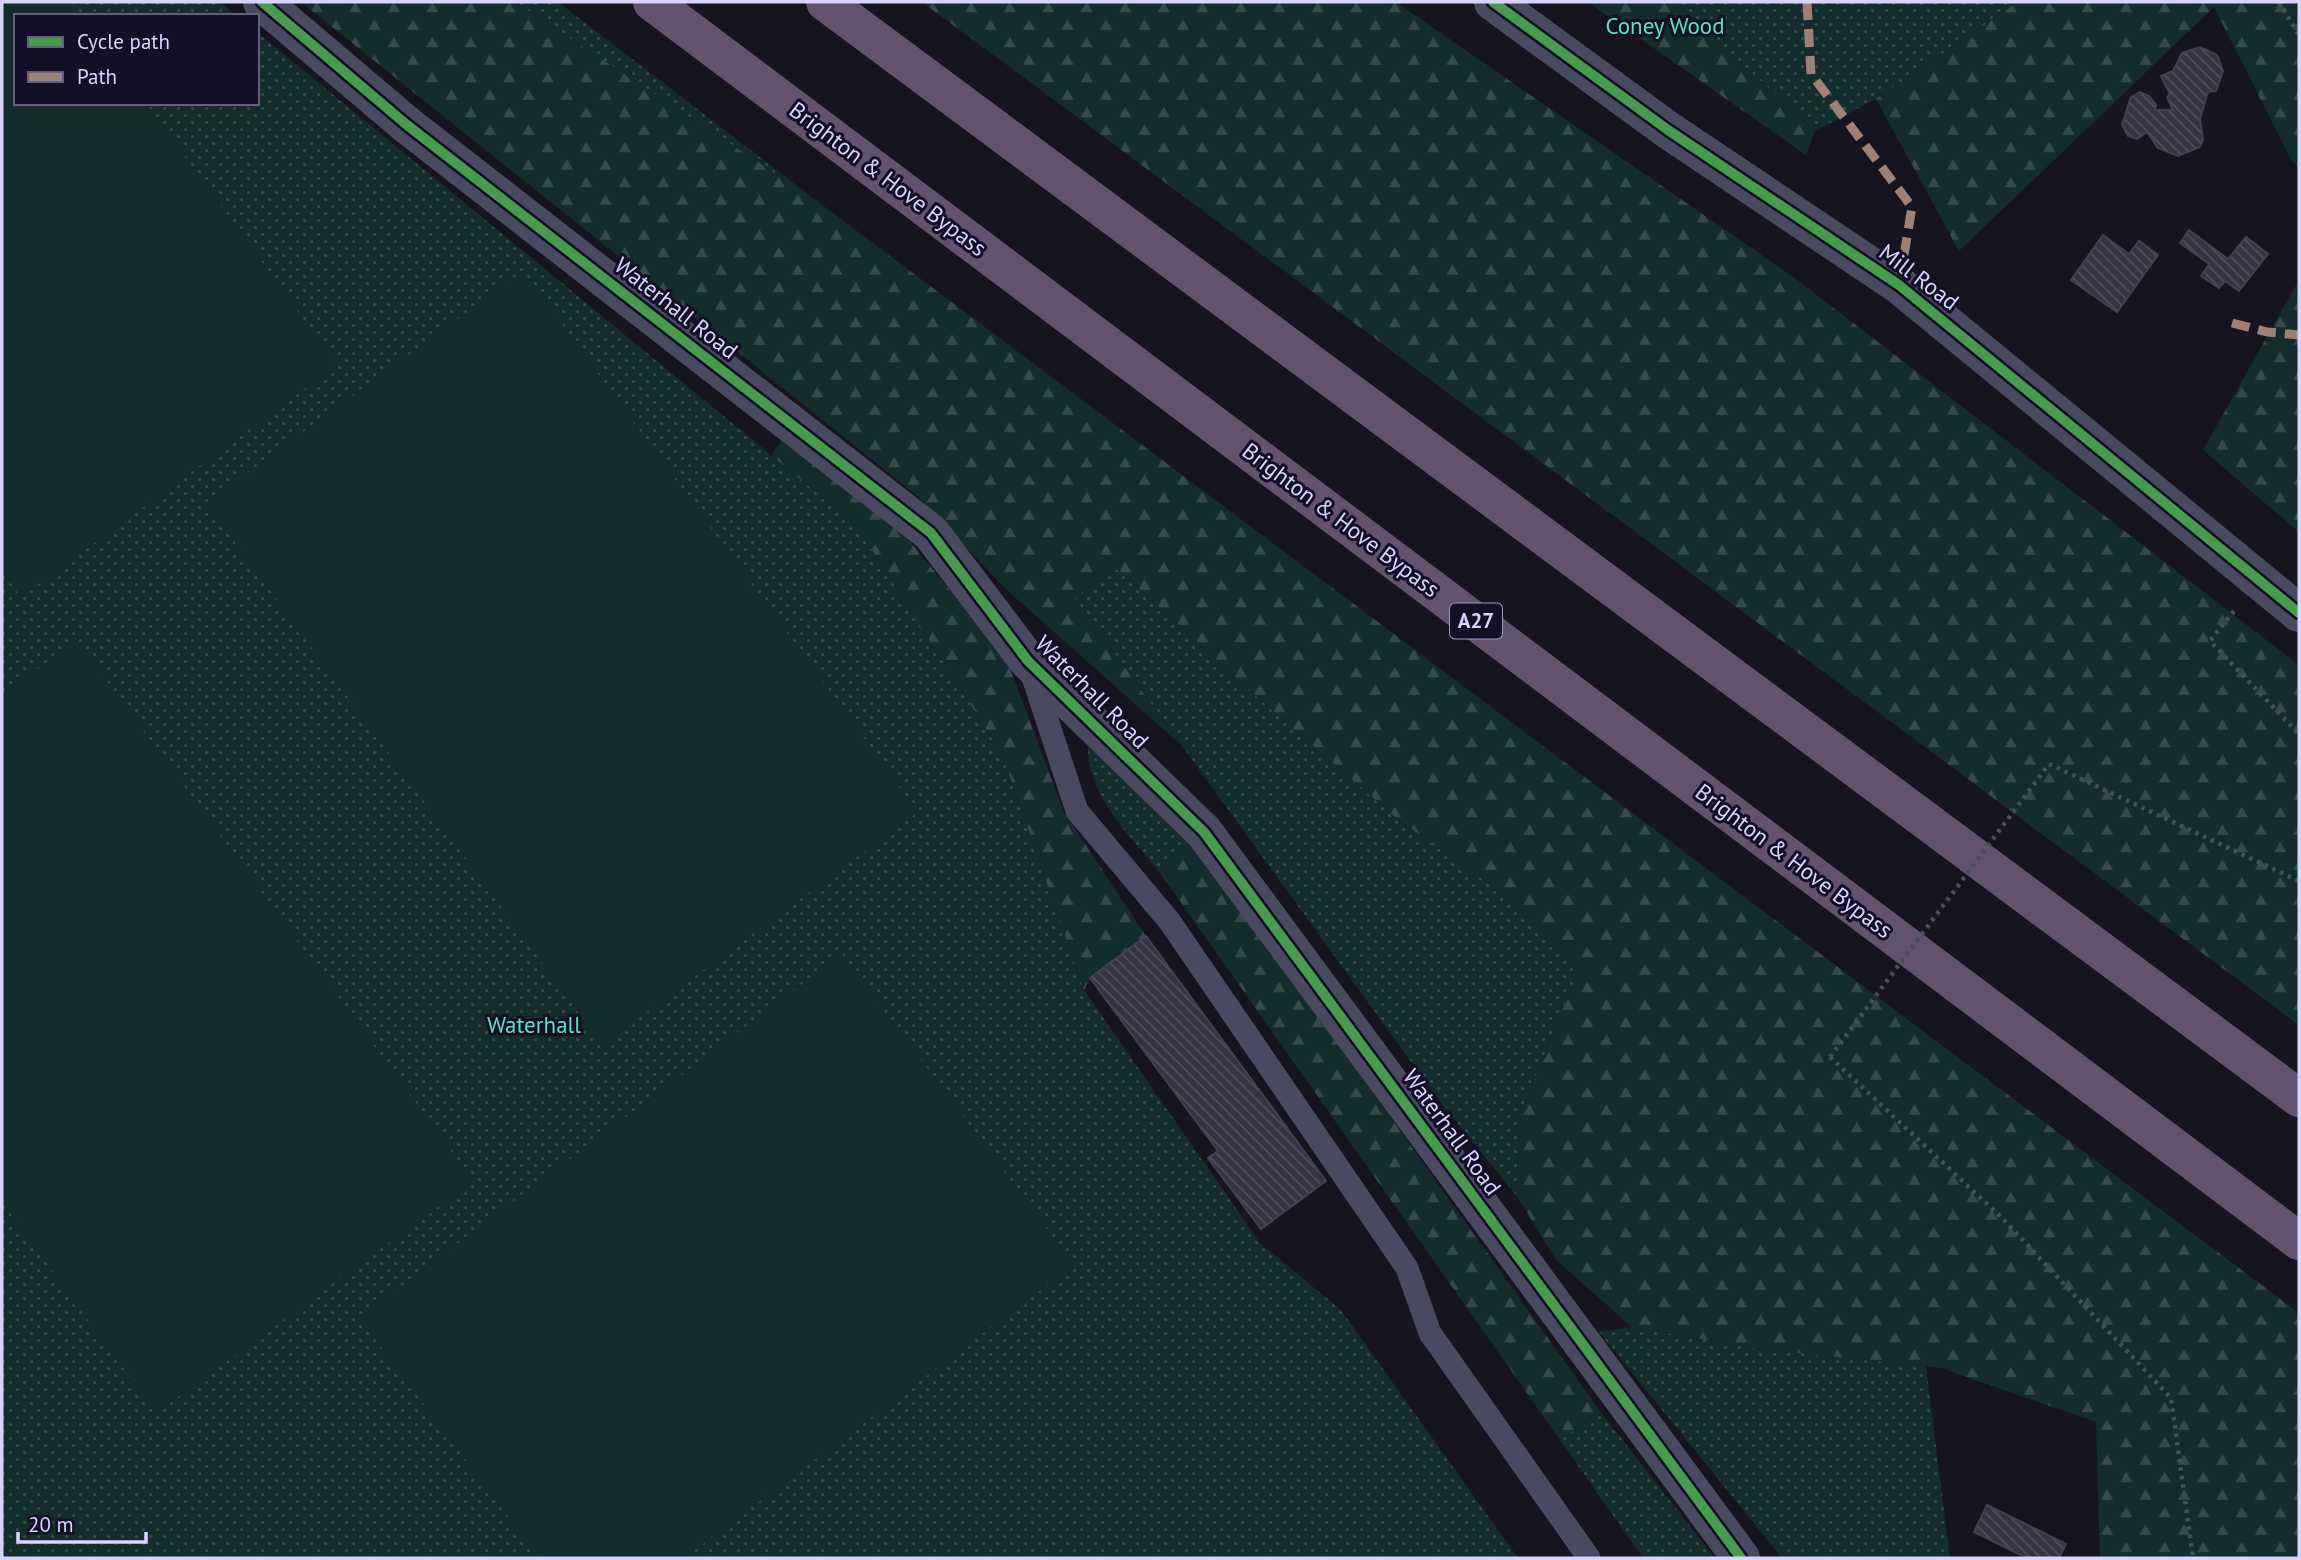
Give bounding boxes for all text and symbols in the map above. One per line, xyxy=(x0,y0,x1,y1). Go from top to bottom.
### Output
park label: Coney Wood xyxy=(1605,11,1725,40)
legend xyxy=(14,14,259,105)
text: Cycle path xyxy=(77,28,170,55)
text: Path xyxy=(77,63,117,90)
street label: Brighton & Hove Bypass xyxy=(784,95,993,262)
street label: Mill Road xyxy=(1874,237,1965,316)
street label: Waterhall Road xyxy=(609,250,744,365)
street label: Brighton & Hove Bypass xyxy=(1237,436,1446,603)
road number: A27 xyxy=(1450,604,1502,638)
street label: Waterhall Road xyxy=(1029,629,1155,755)
street label: Brighton & Hove Bypass xyxy=(1690,777,1899,944)
park label: Waterhall xyxy=(487,1010,581,1039)
street label: Waterhall Road xyxy=(1397,1063,1508,1200)
scale bar xyxy=(18,1500,145,1544)
text: 20 m xyxy=(28,1511,74,1538)

